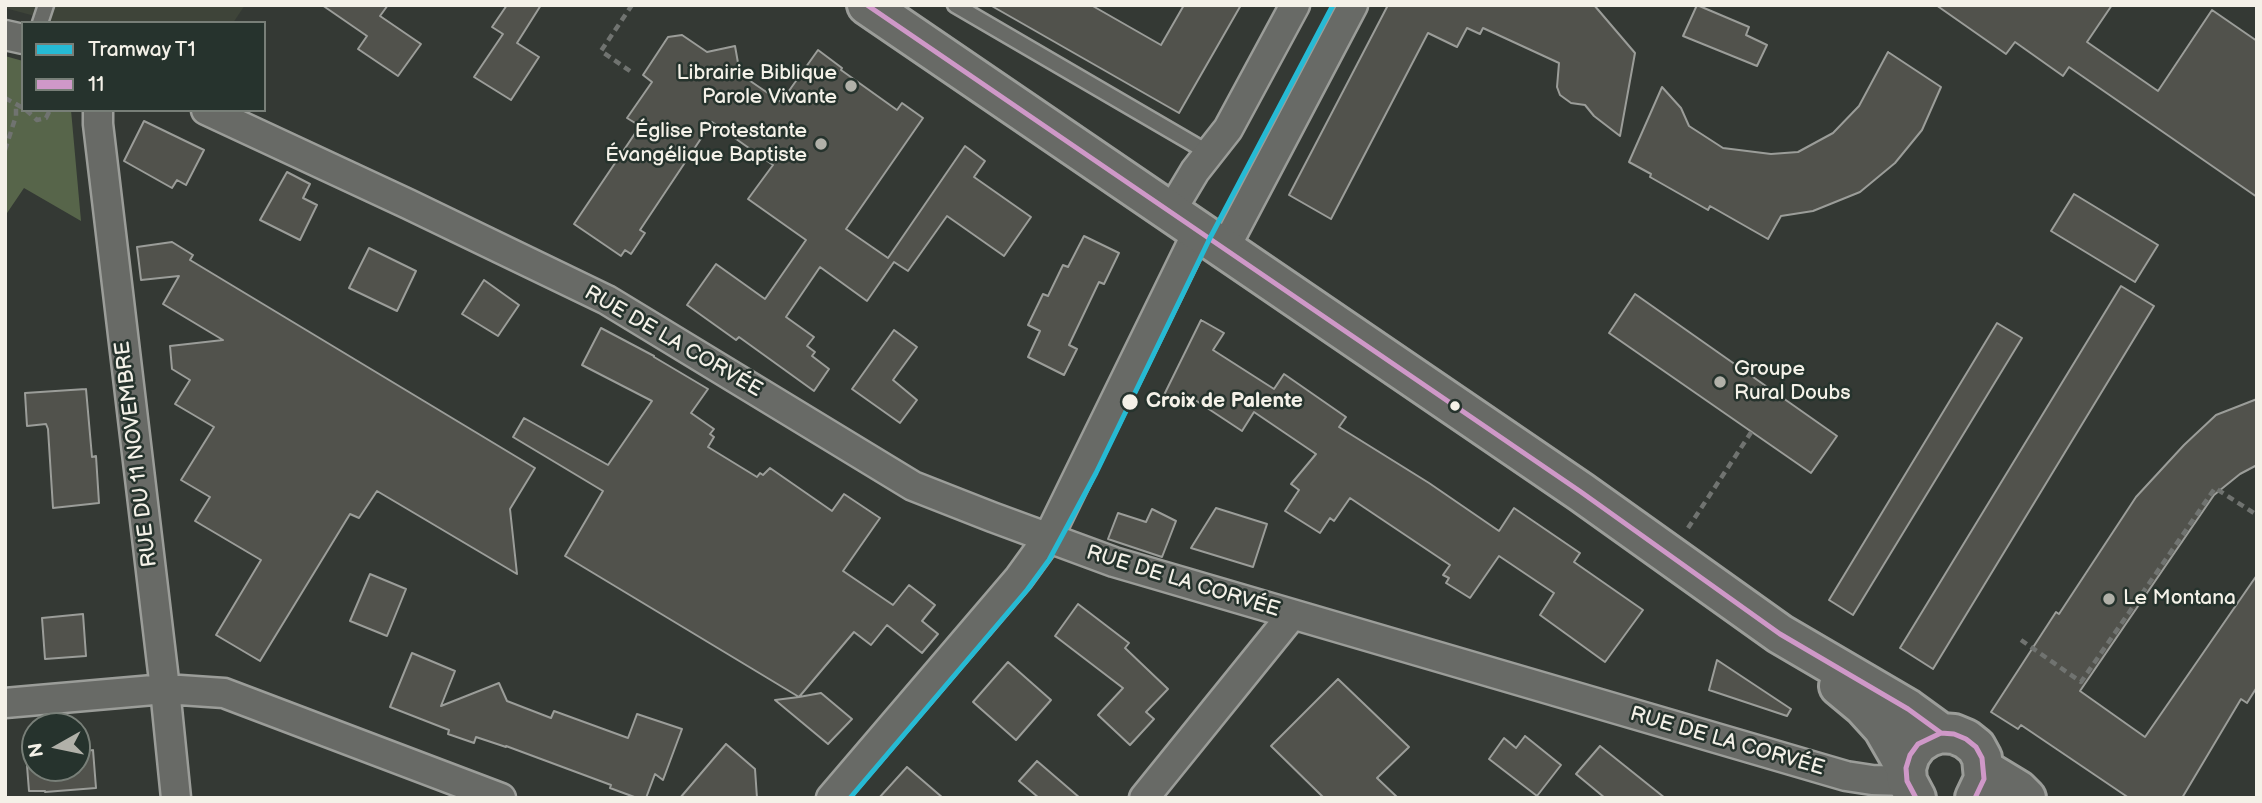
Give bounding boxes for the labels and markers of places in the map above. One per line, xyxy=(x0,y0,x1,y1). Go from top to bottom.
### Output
place label: Librairie Biblique Parole Vivante xyxy=(676,61,837,111)
marker: Librairie Biblique Parole Vivante xyxy=(843,78,859,94)
place label: Église Protestante Évangélique Baptiste xyxy=(605,119,807,169)
marker: Église Protestante Évangélique Baptiste xyxy=(813,136,829,152)
place label: Groupe Rural Doubs xyxy=(1734,357,1851,407)
marker: Groupe Rural Doubs xyxy=(1712,374,1728,390)
place label: Croix de Palente xyxy=(1146,389,1303,415)
marker: Croix de Palente xyxy=(1120,392,1140,412)
unlabelled marker xyxy=(1448,399,1462,413)
place label: Le Montana xyxy=(2123,586,2236,612)
marker: Le Montana xyxy=(2101,591,2117,607)

